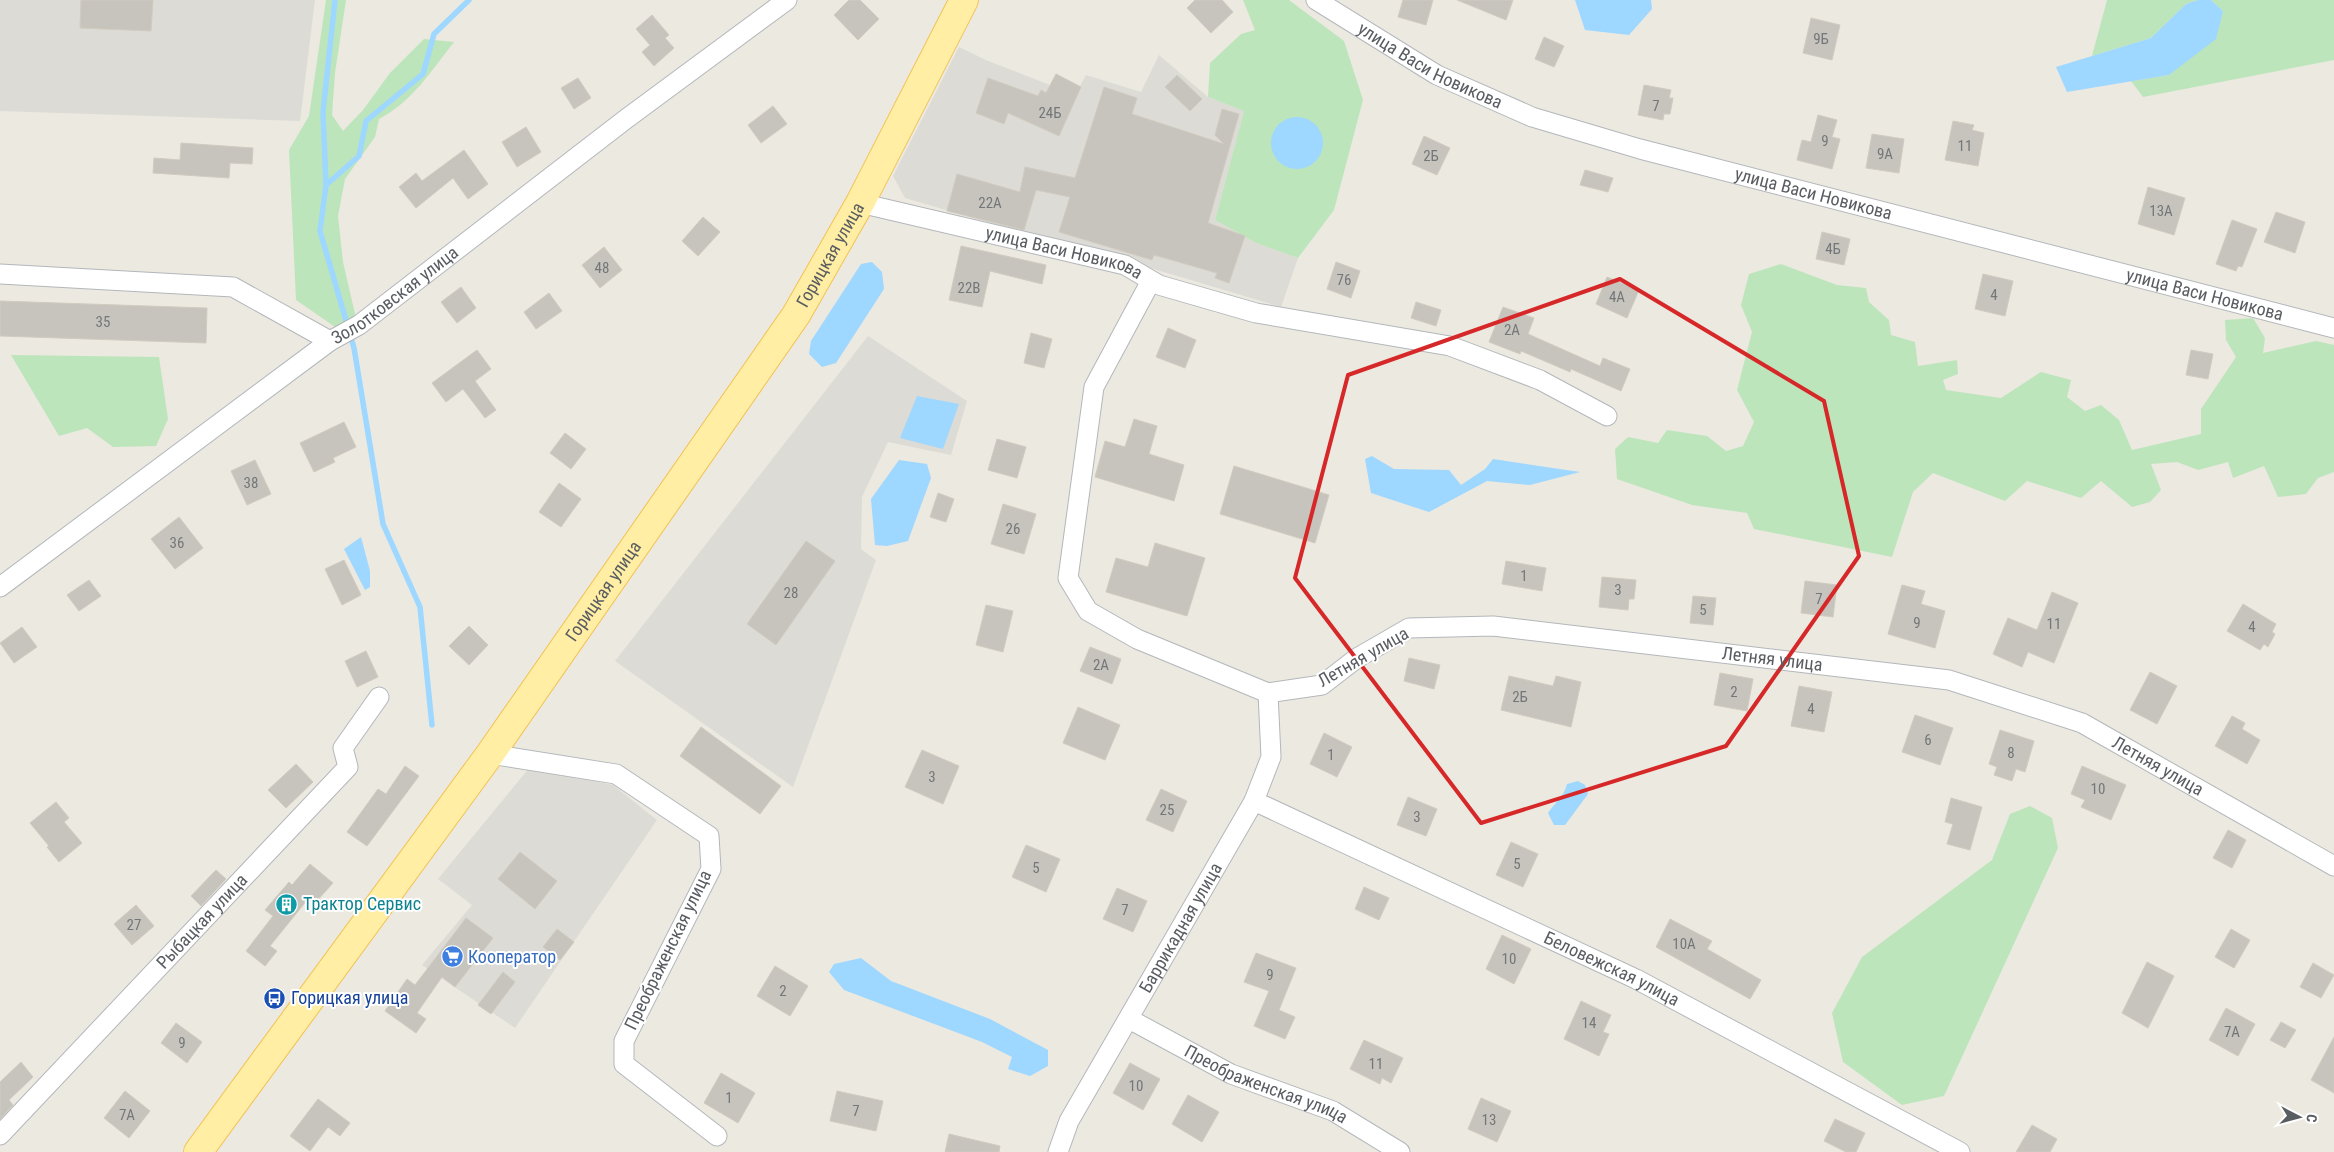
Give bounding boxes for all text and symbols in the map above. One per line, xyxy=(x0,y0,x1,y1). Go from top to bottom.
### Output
street label: улица Васи Новикова xyxy=(1354,18,1506,113)
house number: 9Б xyxy=(1813,30,1829,48)
house number: 7 xyxy=(1652,97,1660,115)
house number: 24Б xyxy=(1038,104,1062,122)
house number: 9 xyxy=(1821,132,1829,150)
house number: 11 xyxy=(1958,137,1972,155)
house number: 9А xyxy=(1877,145,1893,163)
house number: 2Б xyxy=(1423,147,1439,165)
street label: улица Васи Новикова xyxy=(1733,163,1894,224)
house number: 22А xyxy=(978,194,1002,212)
street label: Горицкая улица xyxy=(792,198,868,311)
house number: 13А xyxy=(2149,202,2173,220)
street label: улица Васи Новикова xyxy=(984,222,1147,283)
house number: 4Б xyxy=(1825,240,1841,258)
street label: Золотковская улица xyxy=(327,241,462,348)
house number: 48 xyxy=(595,259,609,277)
street label: улица Васи Новикова xyxy=(2124,264,2286,324)
house number: 76 xyxy=(1337,271,1351,289)
house number: 22В xyxy=(958,279,981,297)
house number: 4 xyxy=(1990,286,1998,304)
house number: 4А xyxy=(1609,288,1625,306)
house number: 35 xyxy=(96,313,110,331)
house number: 2А xyxy=(1504,321,1520,339)
house number: 38 xyxy=(244,474,258,492)
house number: 26 xyxy=(1006,520,1020,538)
house number: 36 xyxy=(170,534,184,552)
street label: Горицкая улица xyxy=(561,537,645,645)
house number: 1 xyxy=(1520,567,1528,585)
house number: 3 xyxy=(1614,581,1622,599)
house number: 28 xyxy=(784,584,798,602)
house number: 7 xyxy=(1815,590,1823,608)
house number: 5 xyxy=(1699,601,1707,619)
house number: 9 xyxy=(1913,614,1921,632)
house number: 11 xyxy=(2047,615,2061,633)
house number: 4 xyxy=(2248,618,2256,636)
street label: Летняя улица xyxy=(1314,622,1412,691)
street label: Летняя улица xyxy=(1721,642,1824,675)
house number: 2А xyxy=(1093,656,1109,674)
house number: 2 xyxy=(1730,683,1738,701)
house number: 2Б xyxy=(1512,688,1528,706)
house number: 4 xyxy=(1807,700,1815,718)
house number: 6 xyxy=(1924,731,1932,749)
street label: Летняя улица xyxy=(2109,731,2207,800)
house number: 8 xyxy=(2007,744,2015,762)
house number: 1 xyxy=(1327,746,1335,764)
house number: 3 xyxy=(928,768,936,786)
house number: 10 xyxy=(2091,780,2105,798)
house number: 25 xyxy=(1160,801,1174,819)
house number: 3 xyxy=(1413,808,1421,826)
house number: 5 xyxy=(1513,855,1521,873)
house number: 5 xyxy=(1032,859,1040,877)
street label: Баррикадная улица xyxy=(1134,859,1226,996)
street label: Преображенская улица xyxy=(620,867,715,1033)
street label: Рыбацкая улица xyxy=(152,869,251,973)
building icon: Трактор Сервис xyxy=(275,892,299,916)
place label: Трактор Сервис xyxy=(303,893,421,914)
house number: 7 xyxy=(1121,901,1129,919)
house number: 27 xyxy=(127,916,141,934)
street label: Беловежская улица xyxy=(1541,927,1683,1010)
house number: 10А xyxy=(1672,935,1696,953)
supermarket icon: Кооператор xyxy=(440,945,464,969)
place label: Кооператор xyxy=(468,946,556,967)
house number: 10 xyxy=(1502,950,1516,968)
house number: 9 xyxy=(1266,966,1274,984)
house number: 2 xyxy=(779,982,787,1000)
bus stop icon: Горицкая улица xyxy=(263,986,287,1010)
place label: Горицкая улица xyxy=(291,987,408,1008)
house number: 14 xyxy=(1582,1014,1596,1032)
house number: 7А xyxy=(2224,1023,2240,1041)
house number: 9 xyxy=(178,1034,186,1052)
street label: Преображенская улица xyxy=(1181,1040,1352,1127)
house number: 11 xyxy=(1369,1055,1383,1073)
house number: 10 xyxy=(1129,1077,1143,1095)
house number: 1 xyxy=(725,1089,733,1107)
north arrow xyxy=(2274,1092,2324,1142)
house number: 7 xyxy=(852,1102,860,1120)
house number: 7А xyxy=(119,1106,135,1124)
house number: 13 xyxy=(1482,1111,1496,1129)
text: С xyxy=(2304,1114,2320,1123)

